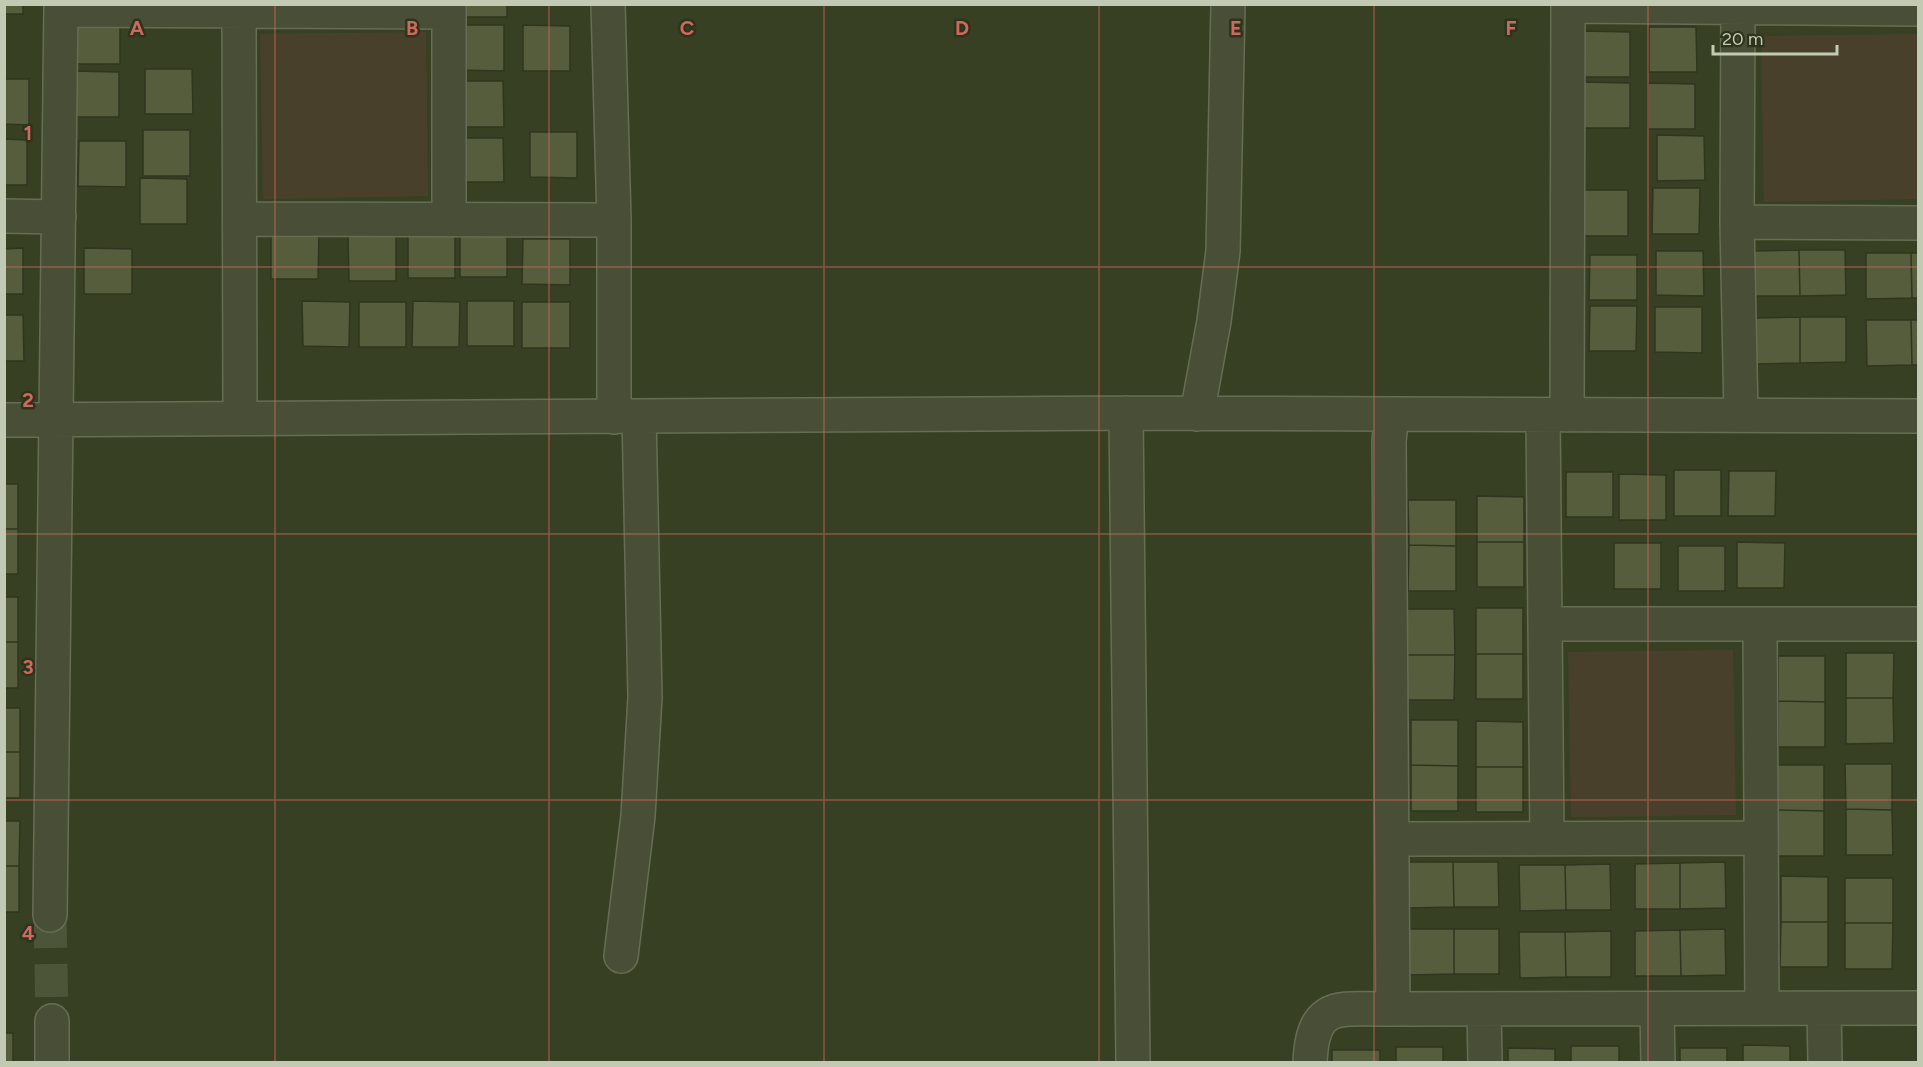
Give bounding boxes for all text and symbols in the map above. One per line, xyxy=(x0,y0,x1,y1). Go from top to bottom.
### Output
text: A xyxy=(130,16,145,40)
text: B xyxy=(406,16,418,40)
text: C xyxy=(680,16,694,40)
text: D xyxy=(955,16,969,40)
text: E xyxy=(1230,16,1242,40)
text: F xyxy=(1505,16,1517,40)
scale bar xyxy=(1713,18,1838,56)
text: 20 m xyxy=(1722,28,1763,50)
text: 1 xyxy=(24,121,32,145)
text: 2 xyxy=(22,388,34,412)
text: 3 xyxy=(22,655,34,679)
text: 4 xyxy=(22,921,35,945)

